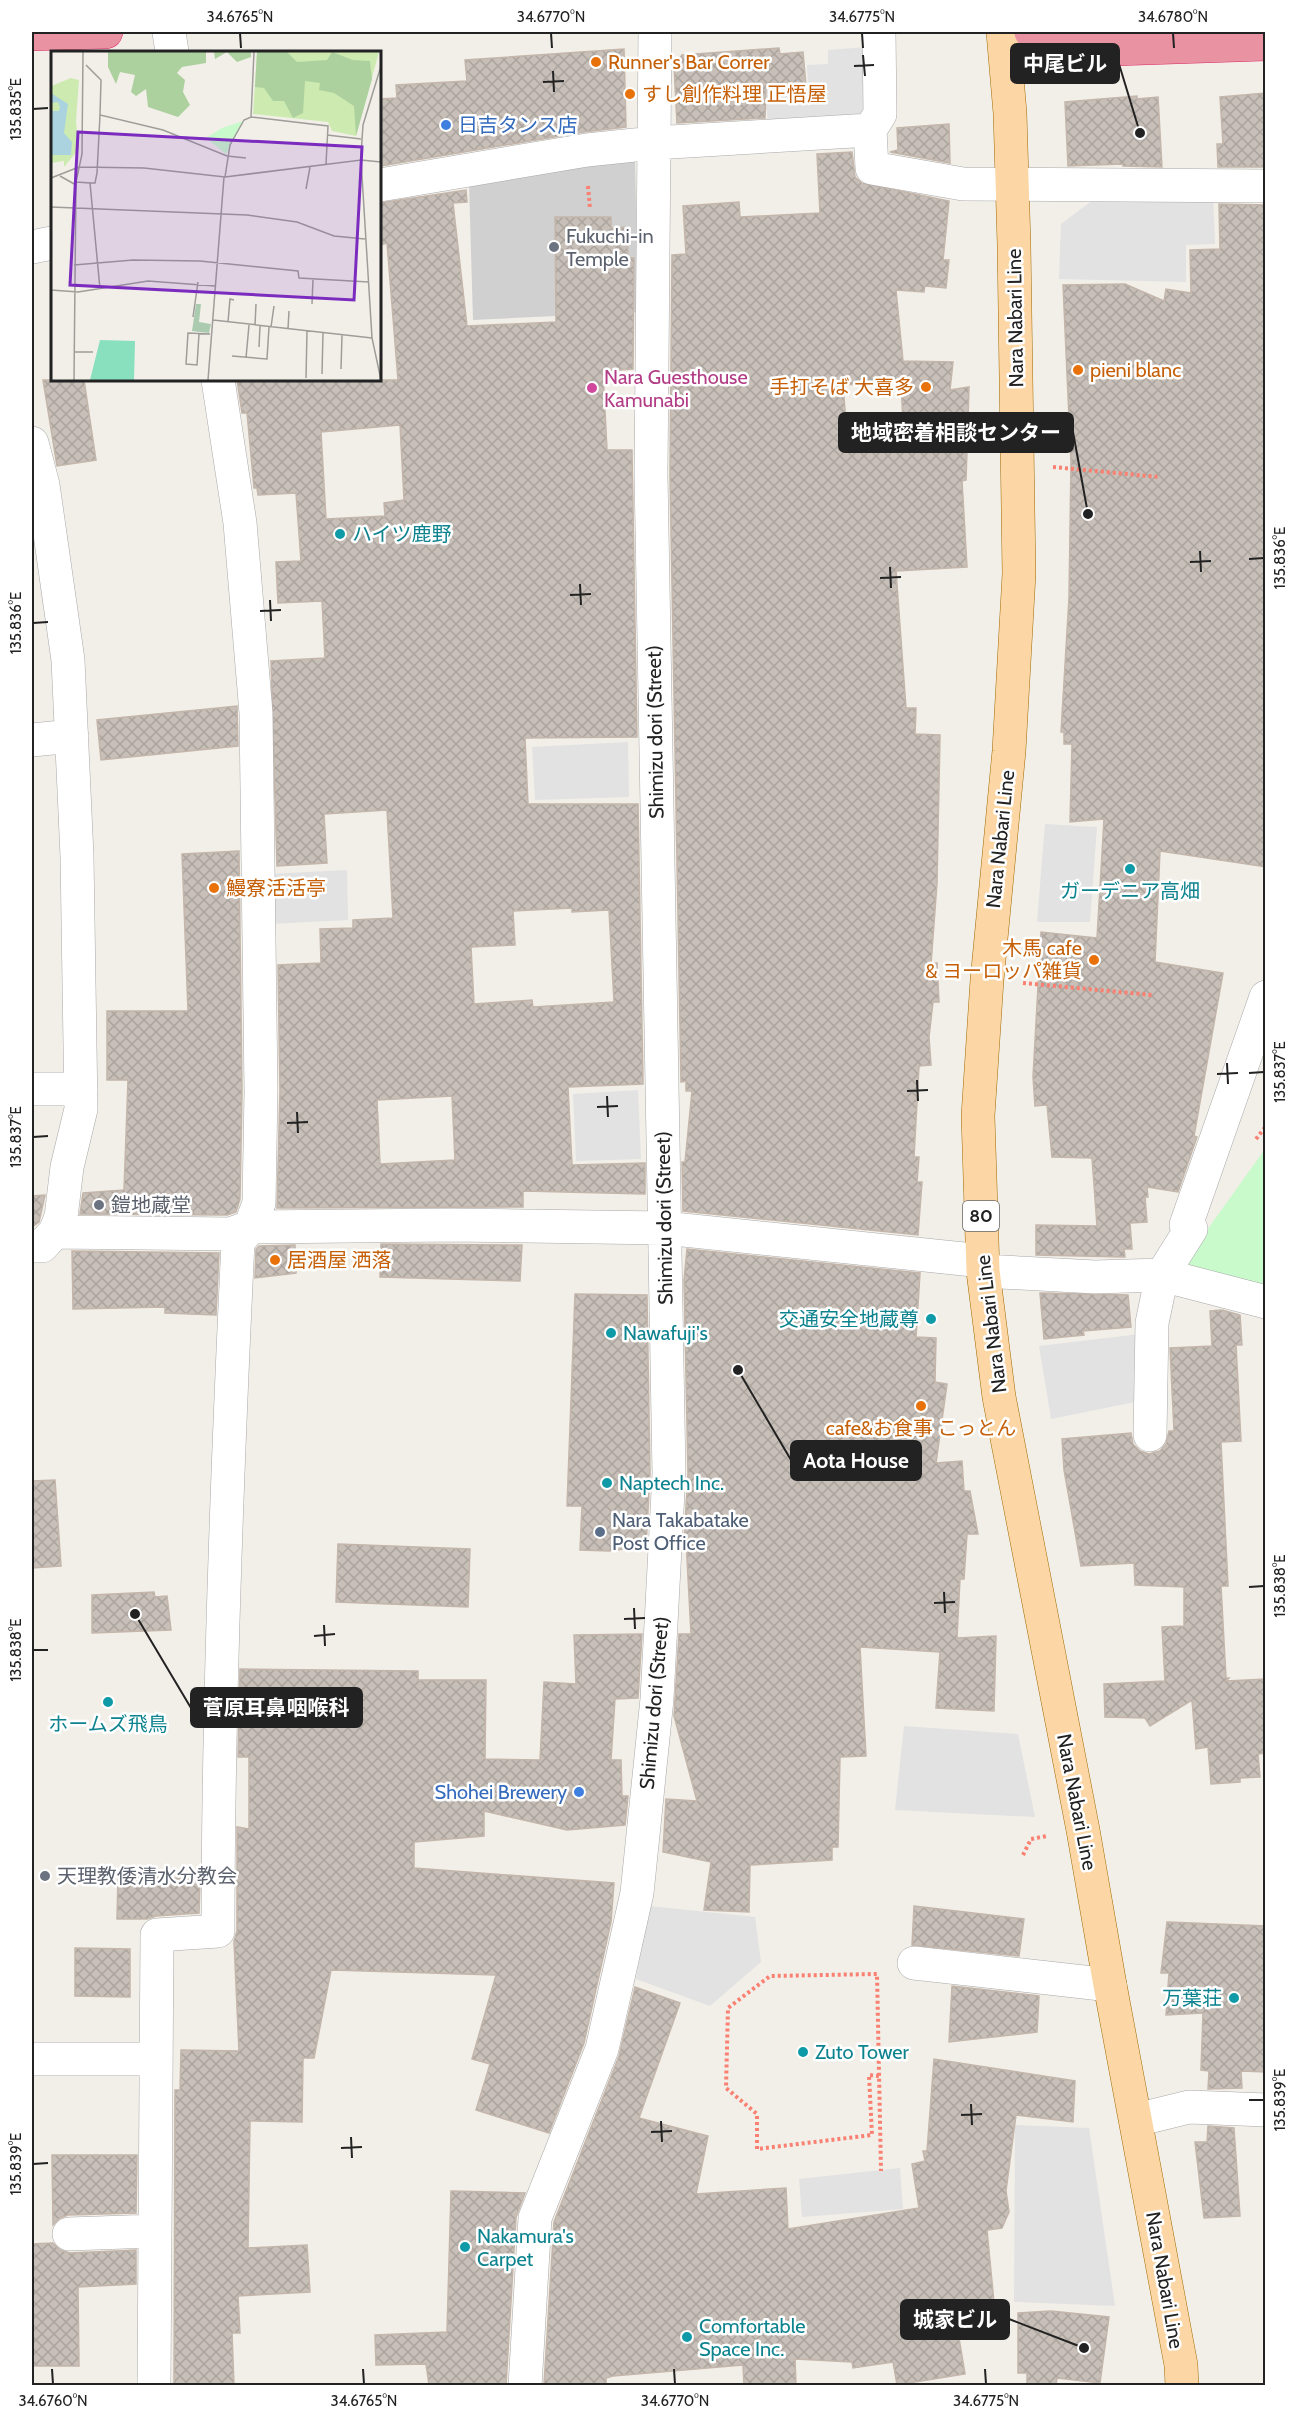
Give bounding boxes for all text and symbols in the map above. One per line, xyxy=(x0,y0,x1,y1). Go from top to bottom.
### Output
text: 34.6765°N xyxy=(207,8,273,26)
text: 34.6770°N xyxy=(517,8,585,26)
text: 34.6775°N xyxy=(829,8,895,26)
text: 34.6780°N xyxy=(1138,8,1208,26)
callout: 中尾ビル xyxy=(1011,44,1119,83)
place label: Runner's Bar Correr xyxy=(608,50,770,74)
inset map xyxy=(51,51,381,381)
text: 中尾ビル xyxy=(1023,51,1107,76)
marker: Runner's Bar Correr xyxy=(589,55,603,69)
text: 135.835°E xyxy=(7,78,25,140)
place label: すし創作料理 正悟屋 xyxy=(642,82,827,106)
marker: すし創作料理 正悟屋 xyxy=(623,87,637,101)
place label: 日吉タンス店 xyxy=(458,113,578,137)
marker: 日吉タンス店 xyxy=(439,118,453,132)
place label: Fukuchi-in Temple xyxy=(566,224,654,271)
marker: Fukuchi-in Temple xyxy=(547,240,561,254)
street label: Nara Nabari Line xyxy=(1002,248,1028,388)
place label: pieni blanc xyxy=(1090,358,1181,382)
marker: pieni blanc xyxy=(1071,363,1085,377)
place label: Nara Guesthouse Kamunabi xyxy=(604,365,748,412)
place label: 手打そば 大喜多 xyxy=(770,375,914,399)
marker: 手打そば 大喜多 xyxy=(919,380,933,394)
marker: Nara Guesthouse Kamunabi xyxy=(585,381,599,395)
callout: 地域密着相談センター xyxy=(839,413,1073,452)
text: 地域密着相談センター xyxy=(851,420,1061,445)
place label: ハイツ鹿野 xyxy=(352,522,452,546)
marker: ハイツ鹿野 xyxy=(333,527,347,541)
text: 135.836°E xyxy=(1271,527,1289,589)
text: 135.836°E xyxy=(7,592,25,654)
street label: Shimizu dori (Street) xyxy=(641,645,669,819)
street label: Nara Nabari Line xyxy=(981,769,1019,909)
marker: ガーデニア高畑 xyxy=(1123,862,1137,876)
place label: 鰻寮活活亭 xyxy=(226,876,326,900)
place label: ガーデニア高畑 xyxy=(1060,879,1200,903)
marker: 鰻寮活活亭 xyxy=(207,881,221,895)
place label: 木馬 cafe & ヨーロッパ雑貨 xyxy=(925,936,1082,983)
marker: 木馬 cafe & ヨーロッパ雑貨 xyxy=(1087,953,1101,967)
text: 135.837°E xyxy=(1271,1041,1289,1103)
text: 135.837°E xyxy=(7,1106,25,1168)
street label: Shimizu dori (Street) xyxy=(650,1131,678,1305)
place label: 鎧地蔵堂 xyxy=(111,1193,191,1217)
marker: 鎧地蔵堂 xyxy=(92,1198,106,1212)
road number: 80 xyxy=(963,1201,999,1231)
place label: 居酒屋 洒落 xyxy=(287,1248,392,1272)
marker: 居酒屋 洒落 xyxy=(268,1253,282,1267)
street label: Nara Nabari Line xyxy=(971,1254,1011,1394)
place label: 交通安全地蔵尊 xyxy=(779,1307,919,1331)
marker: 交通安全地蔵尊 xyxy=(924,1312,938,1326)
place label: Nawafuji's xyxy=(623,1321,708,1345)
marker: Nawafuji's xyxy=(604,1326,618,1340)
marker: cafe&お食事 こっとん xyxy=(914,1399,928,1413)
place label: cafe&お食事 こっとん xyxy=(826,1416,1016,1440)
callout: Aota House xyxy=(791,1441,921,1480)
text: Aota House xyxy=(803,1448,909,1473)
place label: Naptech Inc. xyxy=(619,1471,724,1495)
marker: Naptech Inc. xyxy=(600,1476,614,1490)
place label: Nara Takabatake Post Office xyxy=(612,1508,749,1555)
marker: Nara Takabatake Post Office xyxy=(593,1525,607,1539)
text: 135.838°E xyxy=(1271,1554,1289,1618)
street label: Shimizu dori (Street) xyxy=(634,1615,674,1791)
text: 135.838°E xyxy=(7,1618,25,1682)
callout: 菅原耳鼻咽喉科 xyxy=(191,1688,362,1727)
marker: ホームズ飛鳥 xyxy=(101,1695,115,1709)
text: 菅原耳鼻咽喉科 xyxy=(203,1695,350,1720)
place label: ホームズ飛鳥 xyxy=(48,1712,168,1736)
street label: Nara Nabari Line xyxy=(1052,1732,1102,1872)
place label: Shohei Brewery xyxy=(435,1780,567,1804)
marker: Shohei Brewery xyxy=(572,1785,586,1799)
place label: 天理教倭清水分教会 xyxy=(57,1864,237,1888)
marker: 天理教倭清水分教会 xyxy=(38,1869,52,1883)
place label: 万葉荘 xyxy=(1162,1986,1222,2010)
marker: 万葉荘 xyxy=(1227,1991,1241,2005)
place label: Zuto Tower xyxy=(815,2040,910,2064)
marker: Zuto Tower xyxy=(796,2045,810,2059)
text: 135.839°E xyxy=(1271,2069,1289,2131)
text: 135.839°E xyxy=(7,2133,25,2195)
street label: Nara Nabari Line xyxy=(1141,2210,1189,2350)
place label: Nakamura's Carpet xyxy=(477,2224,574,2271)
marker: Nakamura's Carpet xyxy=(458,2240,472,2254)
callout: 城家ビル xyxy=(901,2300,1009,2339)
text: 城家ビル xyxy=(913,2307,997,2332)
place label: Comfortable Space Inc. xyxy=(699,2314,806,2361)
marker: Comfortable Space Inc. xyxy=(680,2330,694,2344)
text: 34.6760°N xyxy=(18,2392,88,2410)
text: 34.6765°N xyxy=(331,2392,397,2410)
text: 34.6770°N xyxy=(641,2392,709,2410)
text: 34.6775°N xyxy=(953,2392,1019,2410)

